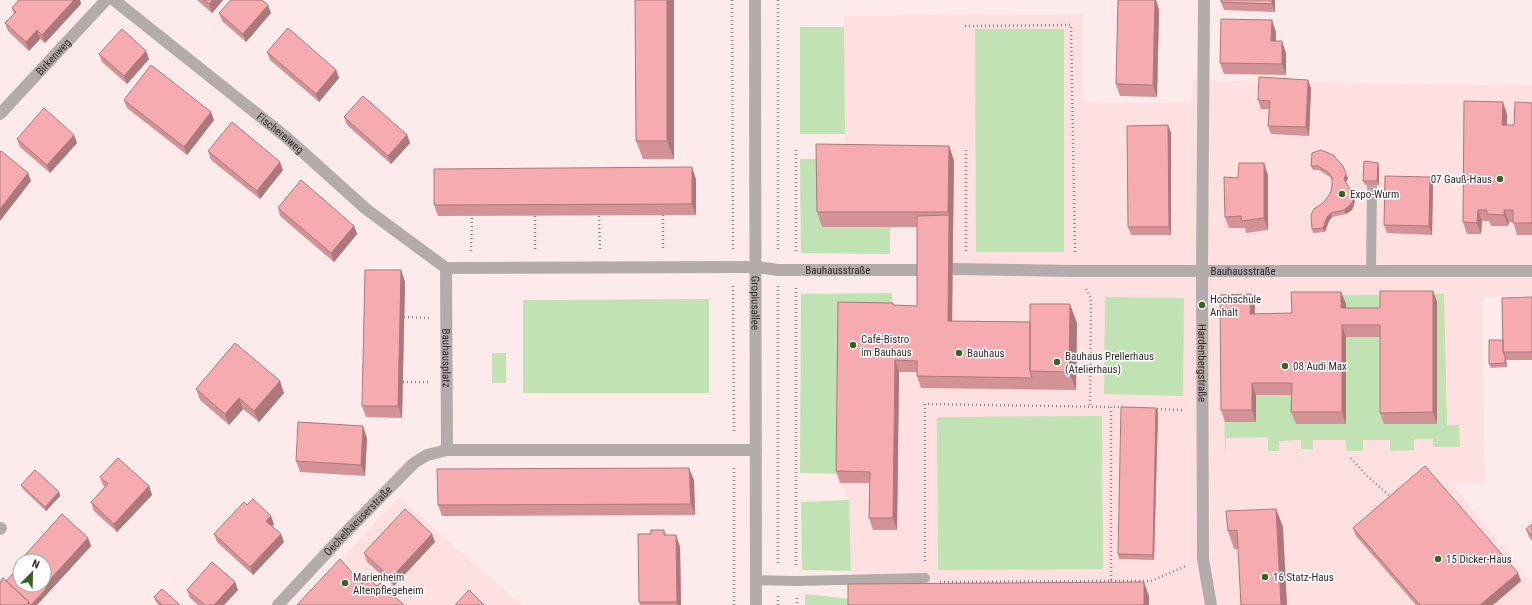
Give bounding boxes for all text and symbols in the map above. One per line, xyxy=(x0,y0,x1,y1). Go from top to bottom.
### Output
street label: Birkenweg xyxy=(33,36,74,78)
street label: Fischereiweg xyxy=(254,110,306,157)
place label: 07 Gauß-Haus xyxy=(1431,173,1492,186)
marker: 07 Gauß-Haus xyxy=(1495,174,1505,184)
place label: Expo-Wurm xyxy=(1350,188,1399,201)
marker: Expo-Wurm xyxy=(1337,189,1347,199)
street label: Bauhausstraße xyxy=(805,264,870,277)
street label: Bauhausstraße xyxy=(1210,265,1276,278)
street label: Gropiusallee xyxy=(748,276,762,330)
place label: Hochschule Anhalt xyxy=(1210,293,1261,319)
marker: Hochschule Anhalt xyxy=(1197,300,1207,310)
street label: Hardenbergstraße xyxy=(1195,324,1208,402)
street label: Bauhausplatz xyxy=(439,328,453,388)
place label: Café-Bistro im Bauhaus xyxy=(861,333,912,359)
marker: Café-Bistro im Bauhaus xyxy=(848,340,858,350)
place label: Bauhaus xyxy=(967,347,1005,360)
marker: Bauhaus xyxy=(954,348,964,358)
place label: Bauhaus Prellerhaus (Atelierhaus) xyxy=(1065,350,1154,376)
marker: Bauhaus Prellerhaus (Atelierhaus) xyxy=(1052,357,1062,367)
place label: 08 Audi Max xyxy=(1293,360,1347,373)
marker: 08 Audi Max xyxy=(1280,361,1290,371)
street label: Oechelhaeuserstraße xyxy=(321,483,395,559)
north arrow xyxy=(12,553,52,593)
place label: 15 Dicker-Haus xyxy=(1446,553,1512,566)
marker: 15 Dicker-Haus xyxy=(1433,554,1443,564)
text: N xyxy=(30,557,42,572)
place label: Marienheim Altenpflegeheim xyxy=(353,571,424,597)
place label: 16 Statz-Haus xyxy=(1273,571,1334,584)
marker: 16 Statz-Haus xyxy=(1260,572,1270,582)
marker: Marienheim Altenpflegeheim xyxy=(340,578,350,588)

